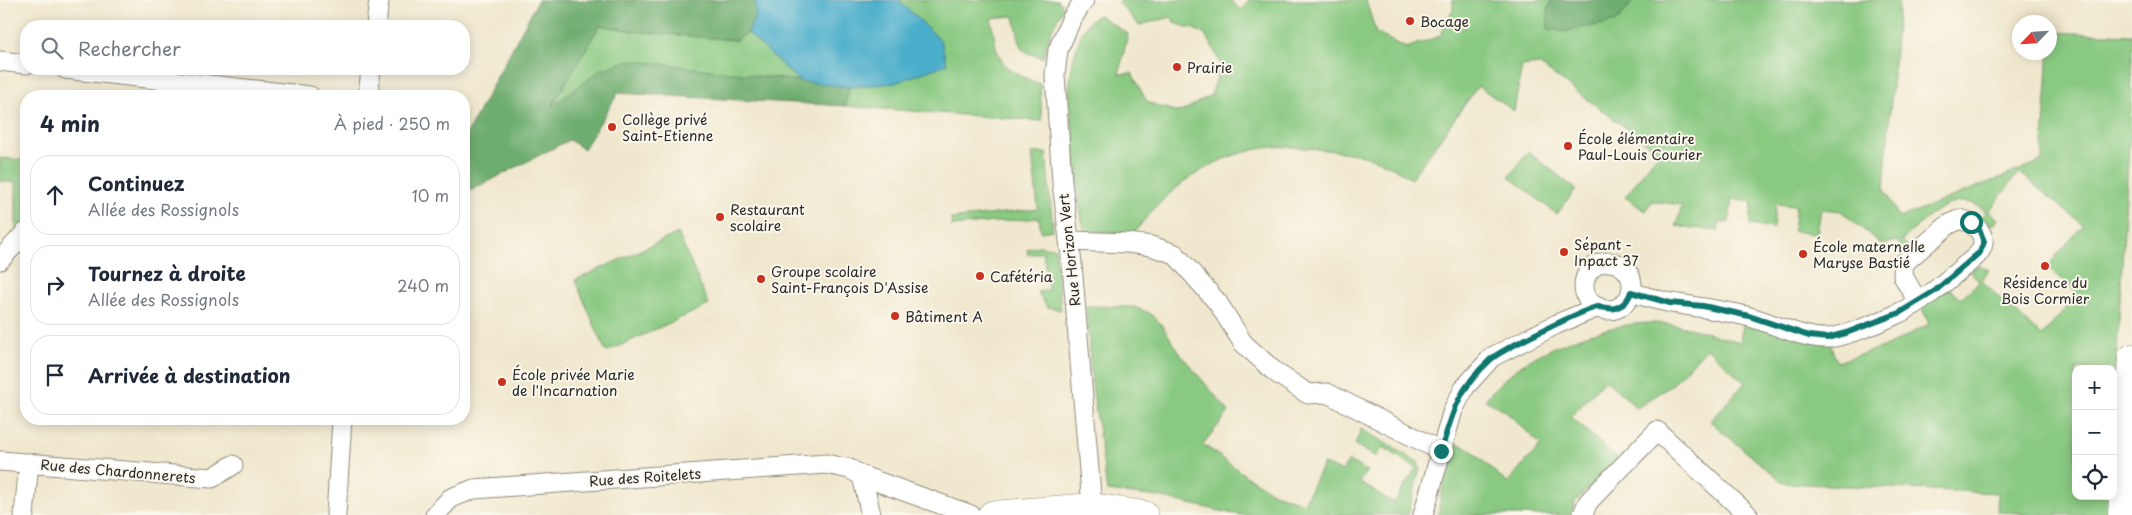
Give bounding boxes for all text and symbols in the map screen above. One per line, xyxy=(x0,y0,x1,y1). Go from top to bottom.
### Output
place label: Bocage xyxy=(1420,11,1469,32)
marker: Bocage xyxy=(1404,15,1416,27)
north arrow xyxy=(2012,15,2057,60)
search box xyxy=(20,20,470,75)
icon: search xyxy=(38,34,66,62)
text: Rechercher xyxy=(78,34,181,62)
place label: Prairie xyxy=(1187,57,1232,78)
marker: Prairie xyxy=(1171,61,1183,73)
text: 4 min xyxy=(40,107,100,139)
place label: Collège privé Saint-Etienne xyxy=(622,109,714,146)
text: À pied · 250 m xyxy=(334,111,450,135)
marker: Collège privé Saint-Etienne xyxy=(606,121,618,133)
place label: École élémentaire Paul-Louis Courier xyxy=(1578,128,1703,165)
marker: École élémentaire Paul-Louis Courier xyxy=(1562,140,1574,152)
text: Continuez xyxy=(88,169,185,197)
icon: ahead xyxy=(41,181,69,209)
text: 10 m xyxy=(412,183,449,207)
street label: Rue Horizon Vert xyxy=(1053,192,1085,308)
text: Allée des Rossignols xyxy=(88,197,239,221)
place label: Restaurant scolaire xyxy=(730,199,805,236)
marker: Restaurant scolaire xyxy=(714,211,726,223)
route start xyxy=(1960,211,1983,234)
place label: Sépant - Inpact 37 xyxy=(1574,234,1639,271)
place label: École maternelle Maryse Bastié xyxy=(1813,236,1926,273)
marker: Sépant - Inpact 37 xyxy=(1558,246,1570,258)
marker: École maternelle Maryse Bastié xyxy=(1797,248,1809,260)
text: Tournez à droite xyxy=(88,259,246,287)
marker: Résidence du Bois Cormier xyxy=(2039,260,2051,272)
place label: Groupe scolaire Saint-François D'Assise xyxy=(771,261,928,298)
place label: Cafétéria xyxy=(990,266,1053,287)
marker: Cafétéria xyxy=(974,270,986,282)
icon: right xyxy=(41,271,69,299)
place label: Résidence du Bois Cormier xyxy=(2001,272,2090,309)
text: 240 m xyxy=(397,273,449,297)
marker: Groupe scolaire Saint-François D'Assise xyxy=(755,273,767,285)
text: Allée des Rossignols xyxy=(88,287,239,311)
place label: Bâtiment A xyxy=(905,306,983,327)
marker: Bâtiment A xyxy=(889,310,901,322)
icon: arrive xyxy=(41,361,69,389)
text: Arrivée à destination xyxy=(88,361,291,389)
place label: École privée Marie de l'Incarnation xyxy=(512,364,635,401)
map controls xyxy=(2072,365,2117,500)
button: + xyxy=(2072,365,2117,410)
marker: École privée Marie de l'Incarnation xyxy=(496,376,508,388)
button: − xyxy=(2072,410,2117,455)
route end xyxy=(1430,440,1453,463)
street label: Rue des Chardonnerets xyxy=(40,454,197,488)
button: locate xyxy=(2072,455,2117,500)
street label: Rue des Roitelets xyxy=(588,463,702,491)

